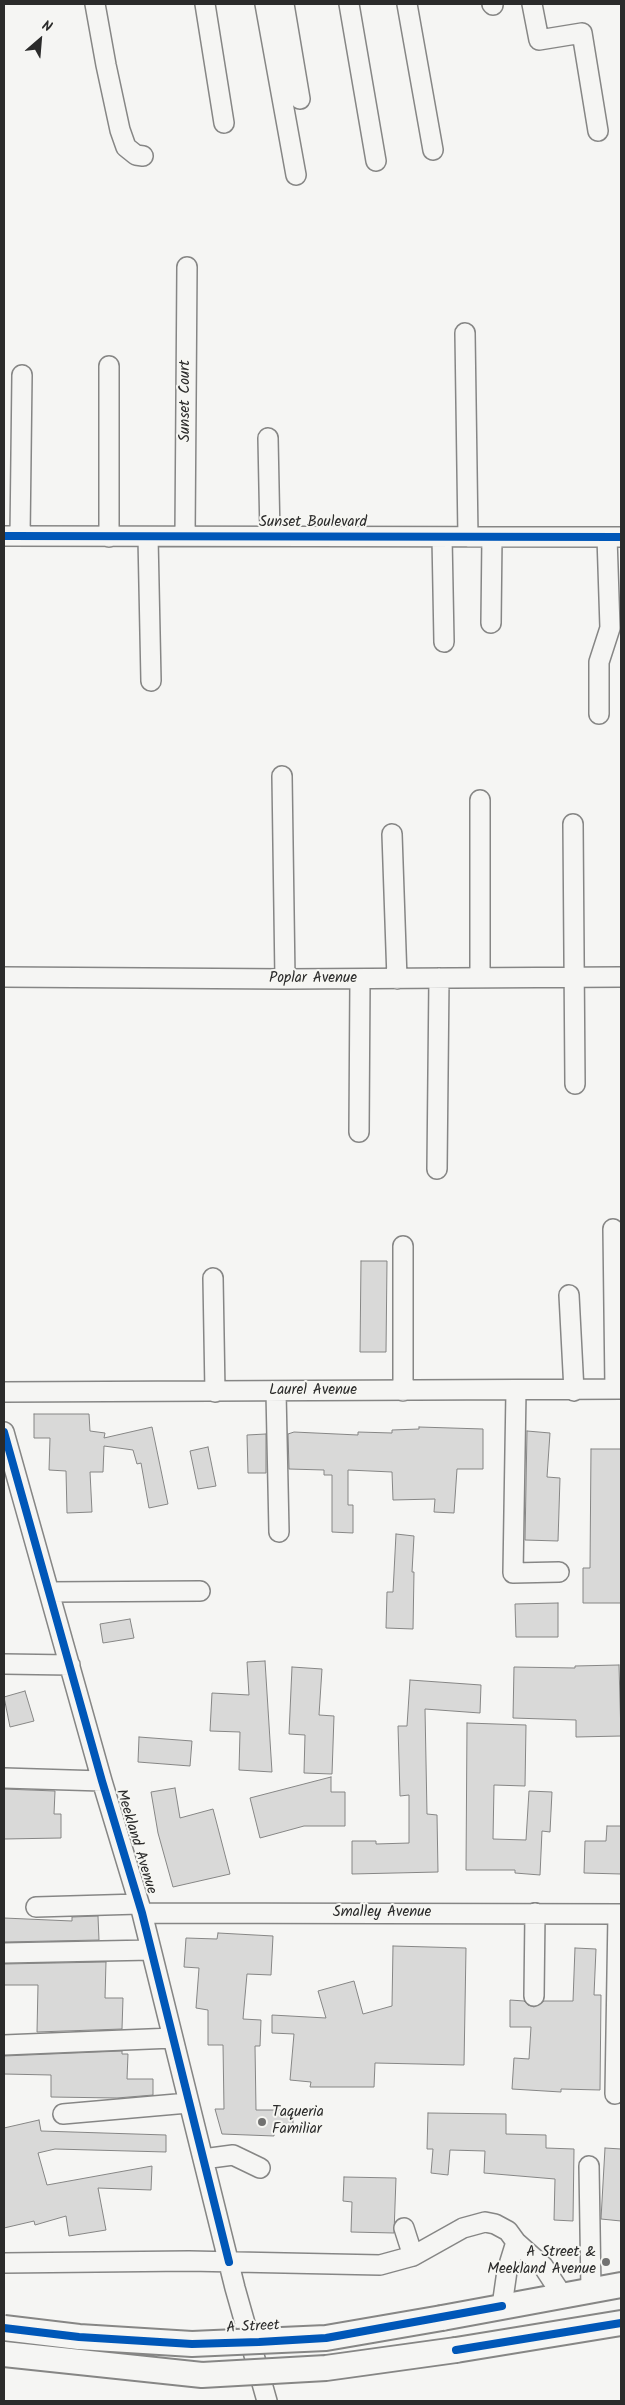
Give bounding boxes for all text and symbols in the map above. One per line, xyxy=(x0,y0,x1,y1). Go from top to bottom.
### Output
north arrow xyxy=(15,15,65,65)
text: N xyxy=(38,15,56,38)
street label: Sunset Court xyxy=(177,360,195,442)
street label: Sunset Boulevard xyxy=(259,514,367,532)
street label: Poplar Avenue xyxy=(269,970,357,988)
street label: Laurel Avenue xyxy=(269,1382,357,1400)
street label: Meekland Avenue xyxy=(110,1787,160,1897)
street label: Smalley Avenue xyxy=(333,1904,431,1922)
place label: Taqueria Familiar xyxy=(272,2104,324,2139)
marker: Taqueria Familiar xyxy=(256,2116,268,2128)
place label: A Street & Meekland Avenue xyxy=(487,2244,596,2279)
marker: A Street & Meekland Avenue xyxy=(600,2256,612,2268)
street label: A Street xyxy=(226,2318,280,2338)

